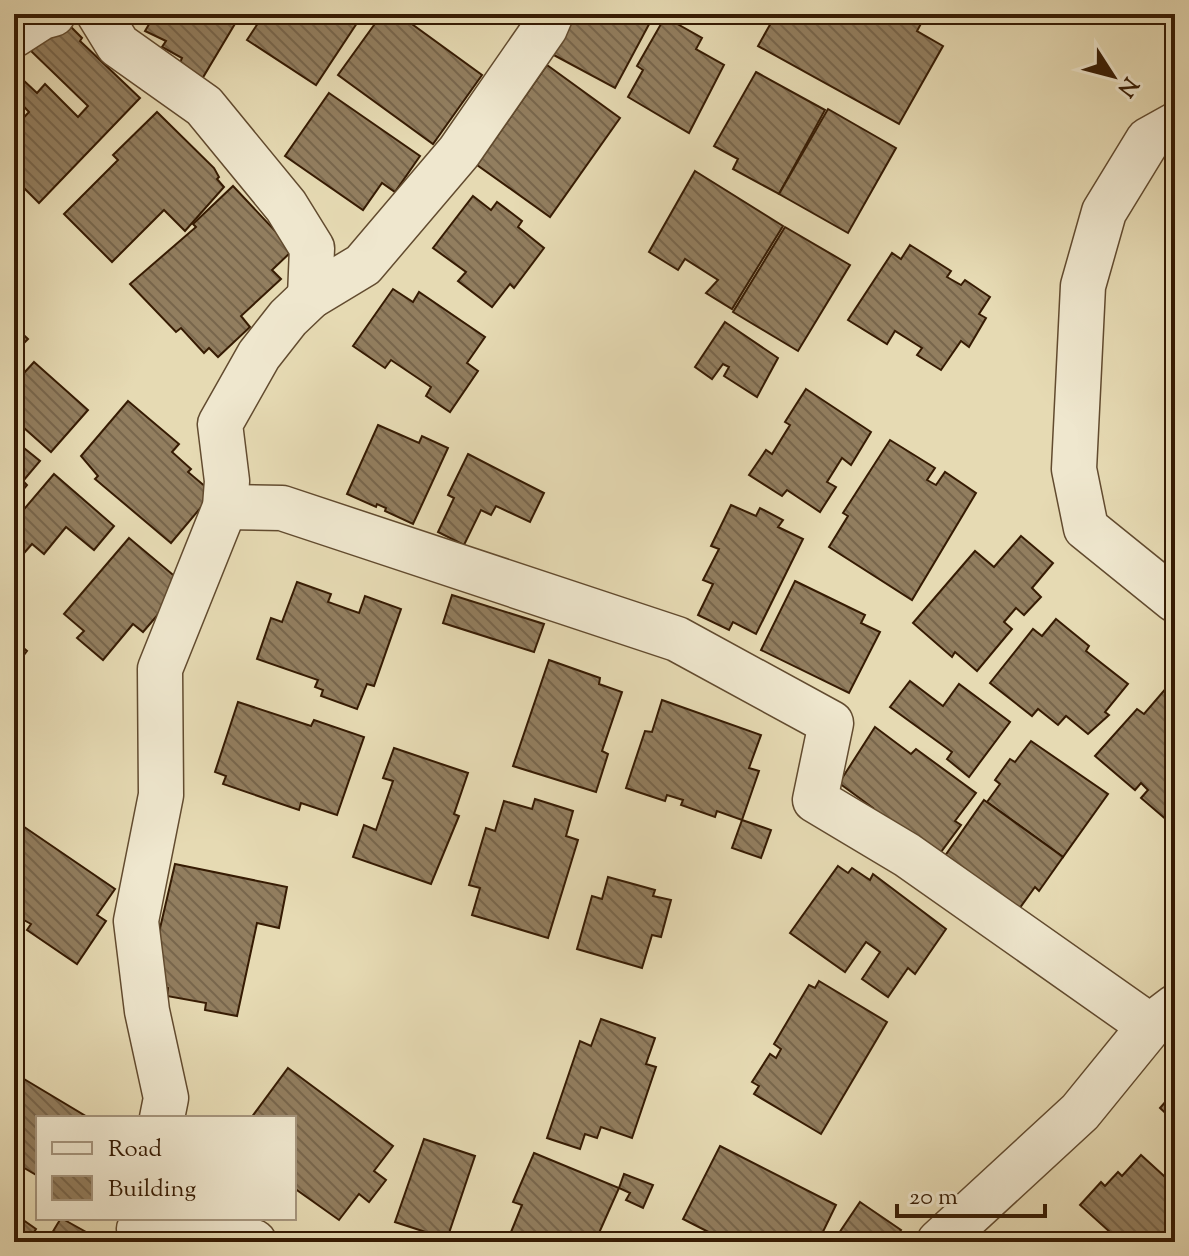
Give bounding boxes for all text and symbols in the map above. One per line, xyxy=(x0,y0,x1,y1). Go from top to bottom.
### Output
north arrow xyxy=(1073,36,1153,116)
text: N xyxy=(1108,69,1145,103)
legend xyxy=(36,1116,296,1220)
text: Road xyxy=(108,1133,162,1167)
scale bar xyxy=(897,1168,1045,1218)
text: Building xyxy=(108,1173,197,1207)
text: 20 m xyxy=(909,1181,958,1215)

